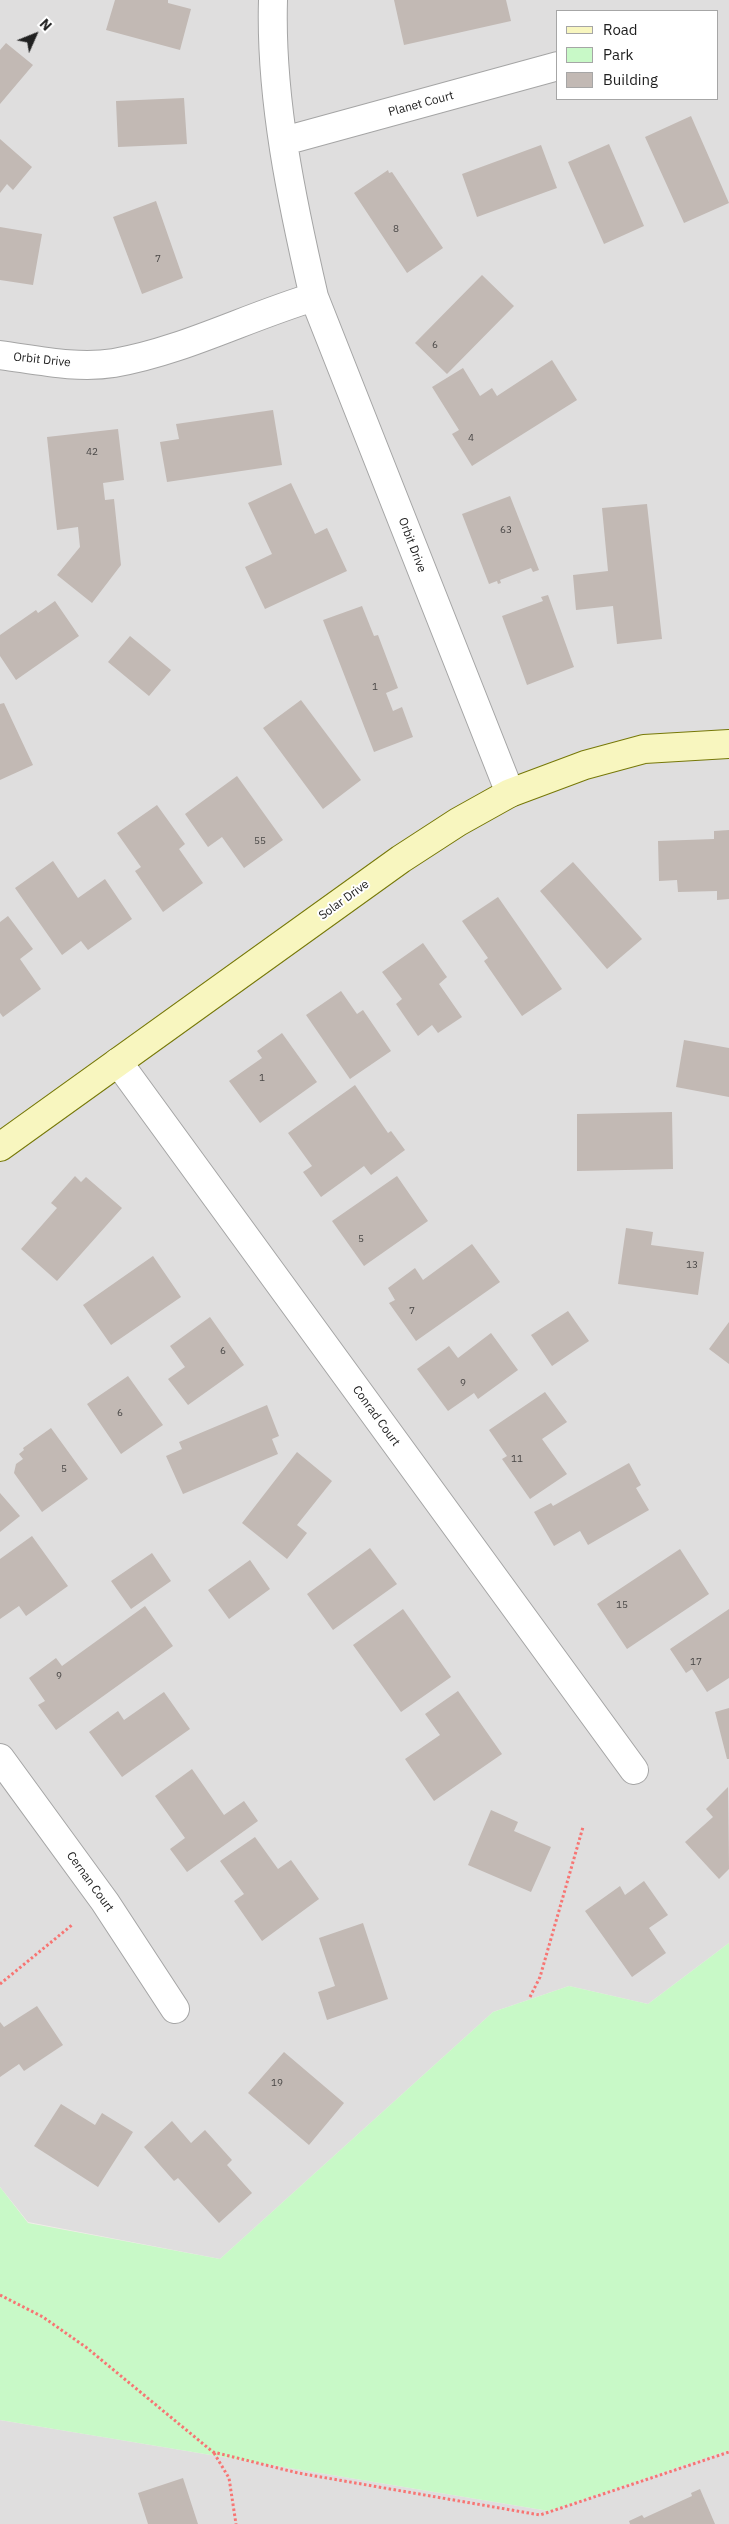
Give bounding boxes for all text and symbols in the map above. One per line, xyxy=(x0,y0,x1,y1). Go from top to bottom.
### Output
north arrow xyxy=(10,10,60,60)
legend xyxy=(556,10,719,100)
text: N xyxy=(36,15,56,34)
text: Road xyxy=(603,20,638,39)
text: Park xyxy=(603,45,633,64)
text: Building xyxy=(603,70,658,89)
street label: Planet Court xyxy=(387,88,455,120)
house number: 8 xyxy=(393,223,399,235)
house number: 7 xyxy=(155,253,161,265)
house number: 6 xyxy=(432,339,438,351)
street label: Orbit Drive xyxy=(13,350,71,370)
house number: 4 xyxy=(468,432,474,444)
house number: 42 xyxy=(86,446,98,458)
street label: Orbit Drive xyxy=(395,515,429,575)
house number: 63 xyxy=(500,524,512,536)
house number: 1 xyxy=(372,681,378,693)
house number: 55 xyxy=(254,835,266,847)
street label: Solar Drive xyxy=(316,877,372,923)
house number: 1 xyxy=(259,1072,265,1084)
house number: 5 xyxy=(358,1233,364,1245)
house number: 13 xyxy=(686,1259,698,1271)
house number: 7 xyxy=(409,1305,415,1317)
house number: 6 xyxy=(220,1345,226,1357)
house number: 9 xyxy=(460,1377,466,1389)
street label: Conrad Court xyxy=(349,1383,403,1449)
house number: 6 xyxy=(117,1407,123,1419)
house number: 11 xyxy=(511,1453,523,1465)
house number: 5 xyxy=(61,1463,67,1475)
house number: 15 xyxy=(616,1599,628,1611)
house number: 17 xyxy=(690,1656,702,1668)
house number: 9 xyxy=(56,1670,62,1682)
street label: Cernan Court xyxy=(63,1849,117,1915)
house number: 19 xyxy=(271,2077,283,2089)

